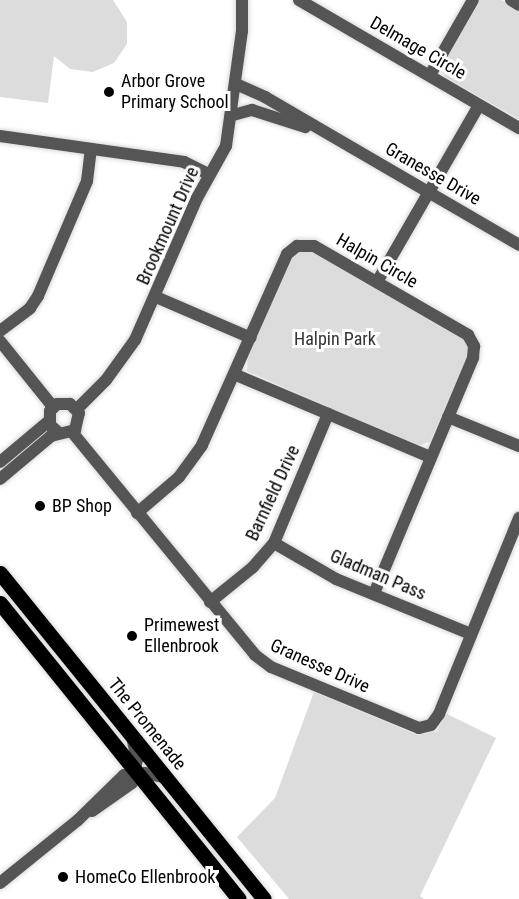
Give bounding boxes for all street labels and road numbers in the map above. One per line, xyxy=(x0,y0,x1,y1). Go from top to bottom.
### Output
street label: Delmage Circle xyxy=(366,12,470,84)
street label: Granesse Drive xyxy=(382,138,484,210)
street label: Brookmount Drive xyxy=(132,164,204,288)
street label: Halpin Circle xyxy=(332,229,422,293)
street label: Barnfield Drive xyxy=(241,442,305,544)
street label: Gladman Pass xyxy=(327,545,429,605)
street label: Granesse Drive xyxy=(267,634,373,698)
street label: The Promenade xyxy=(103,674,191,774)

